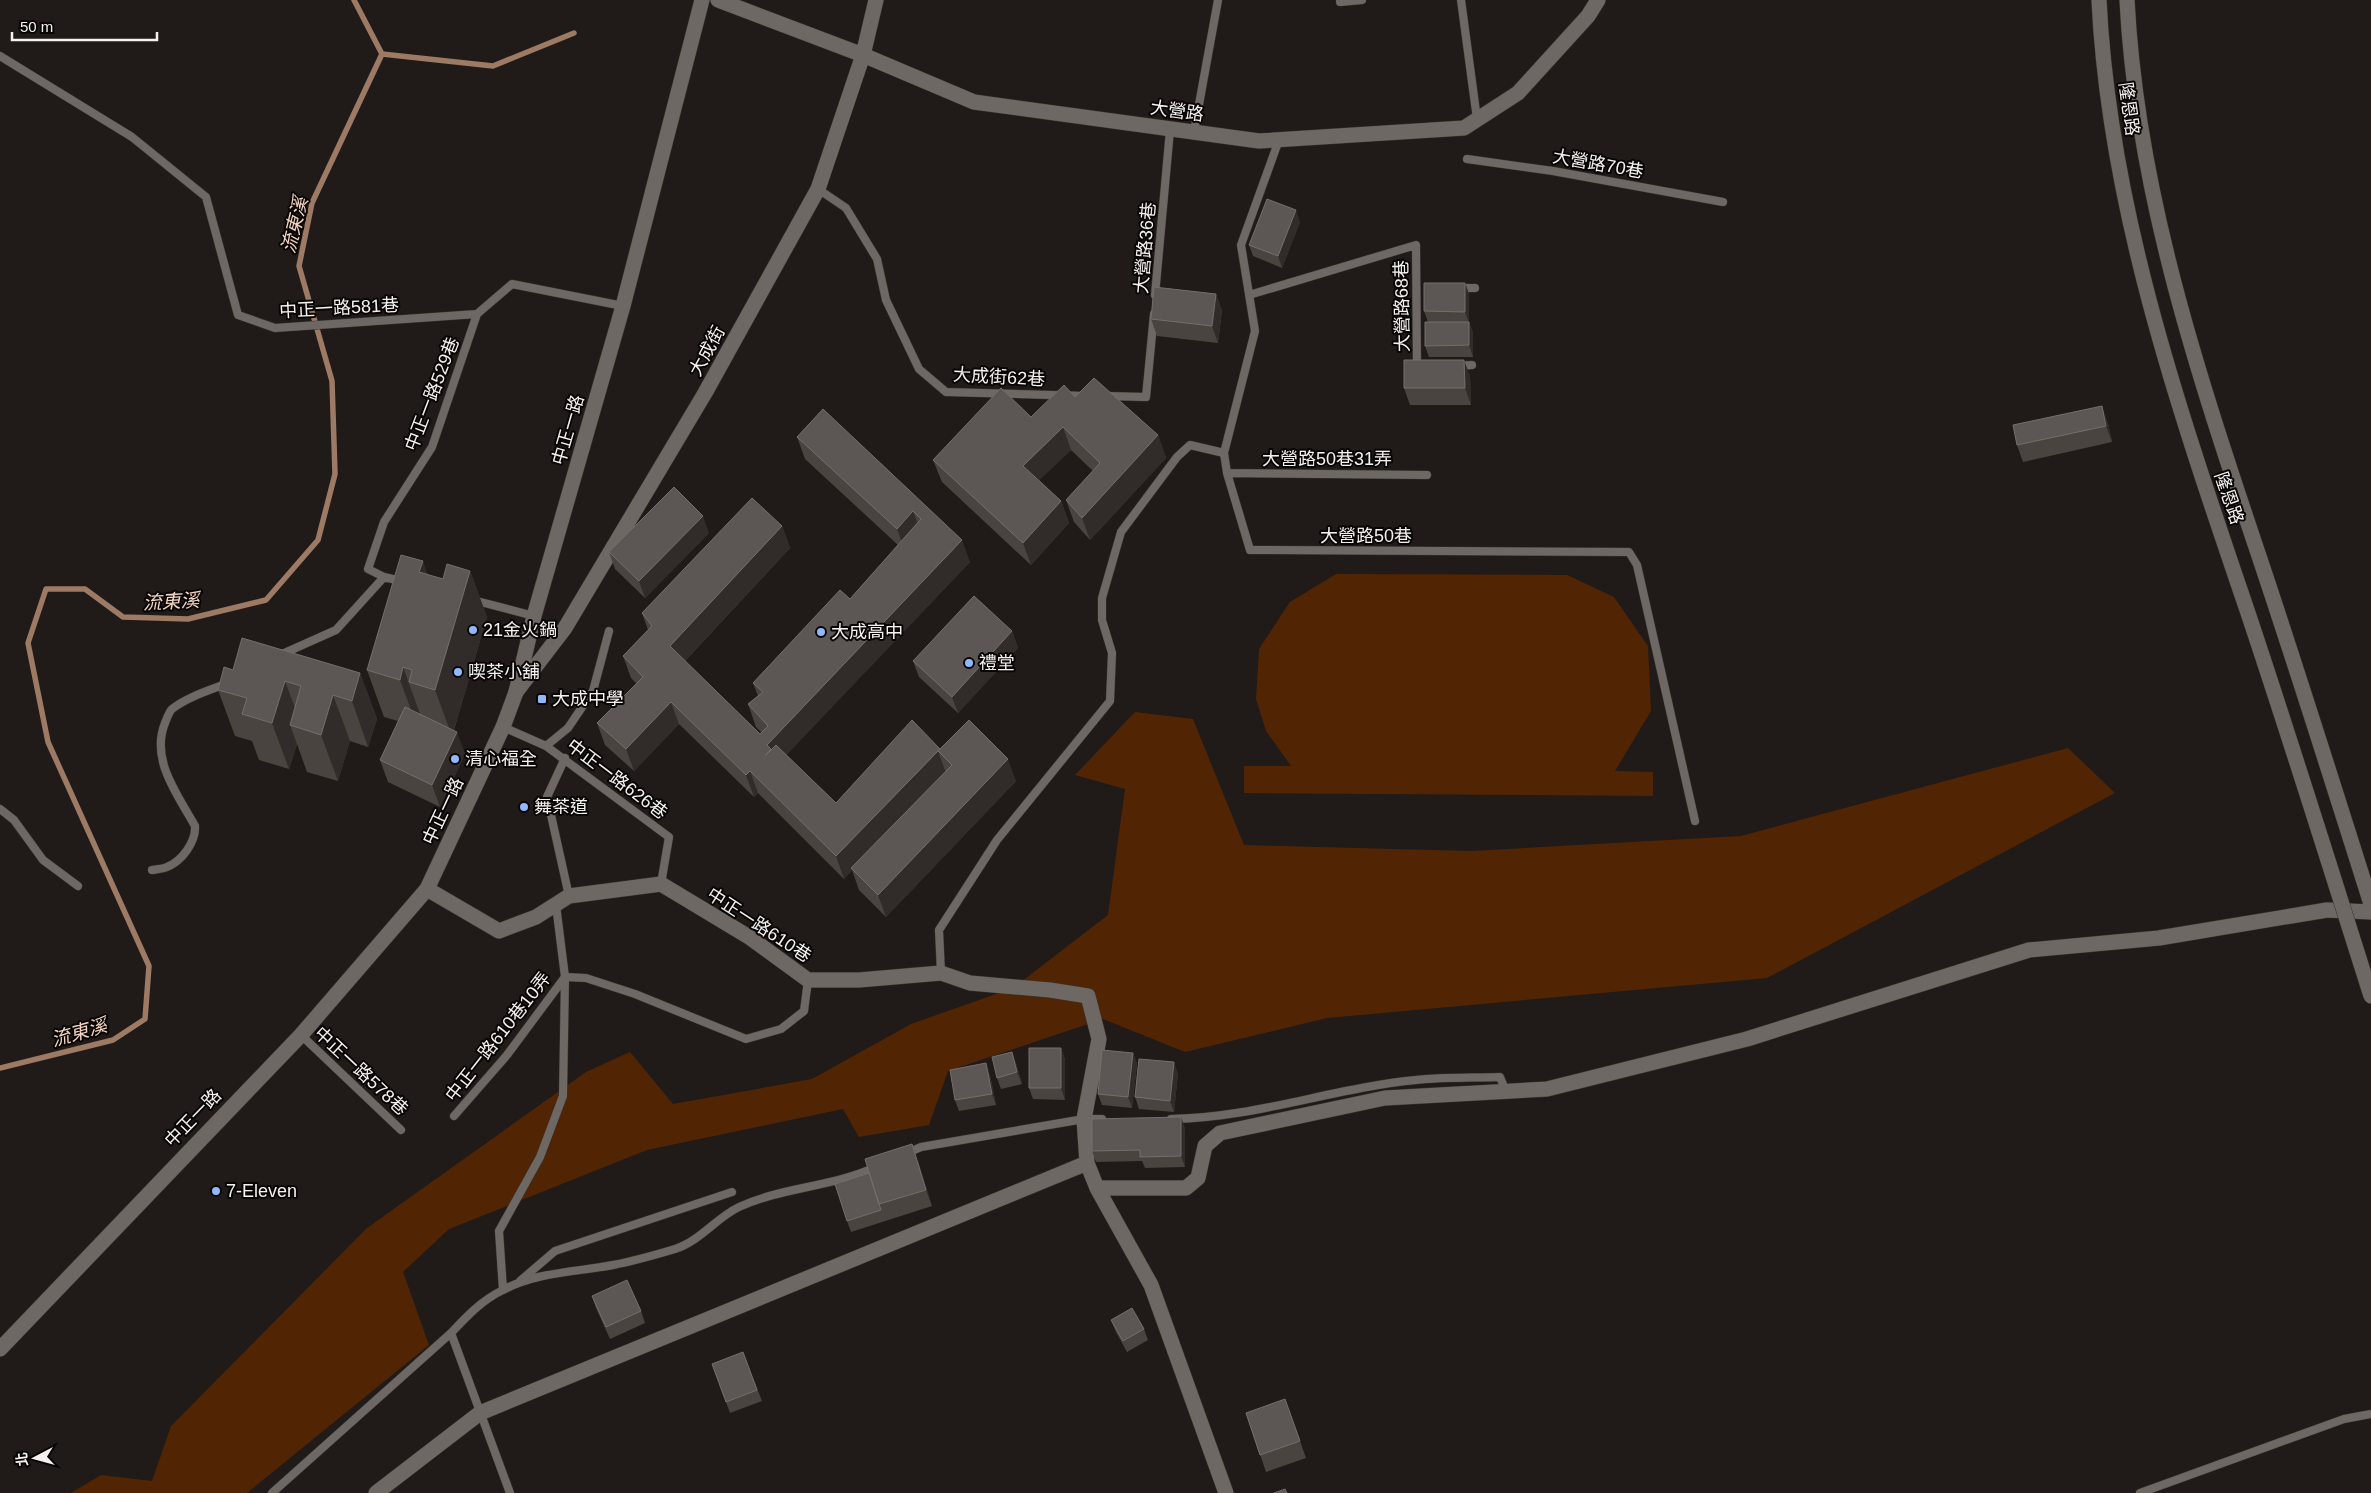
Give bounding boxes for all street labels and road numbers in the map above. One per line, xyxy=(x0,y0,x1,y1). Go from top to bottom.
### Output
street label: 隆恩路 xyxy=(2115,81,2143,137)
street label: 大營路 xyxy=(1149,97,1205,125)
street label: 大營路70巷 xyxy=(1551,146,1645,182)
street label: 大營路36巷 xyxy=(1131,201,1159,295)
street label: 大營路68巷 xyxy=(1391,260,1413,352)
street label: 中正一路581巷 xyxy=(279,295,399,321)
street label: 大成街 xyxy=(685,323,729,379)
street label: 中正一路529巷 xyxy=(401,334,463,454)
street label: 大成街62巷 xyxy=(953,365,1045,389)
street label: 中正一路 xyxy=(548,393,588,467)
street label: 大營路50巷31弄 xyxy=(1262,449,1392,469)
street label: 隆恩路 xyxy=(2211,469,2247,527)
street label: 大營路50巷 xyxy=(1320,526,1412,546)
street label: 中正一路626巷 xyxy=(563,735,671,823)
street label: 中正一路 xyxy=(419,774,467,848)
street label: 中正一路610巷 xyxy=(703,884,815,966)
street label: 中正一路610巷10弄 xyxy=(441,969,555,1105)
street label: 中正一路578巷 xyxy=(310,1023,412,1119)
street label: 中正一路 xyxy=(161,1085,225,1151)

